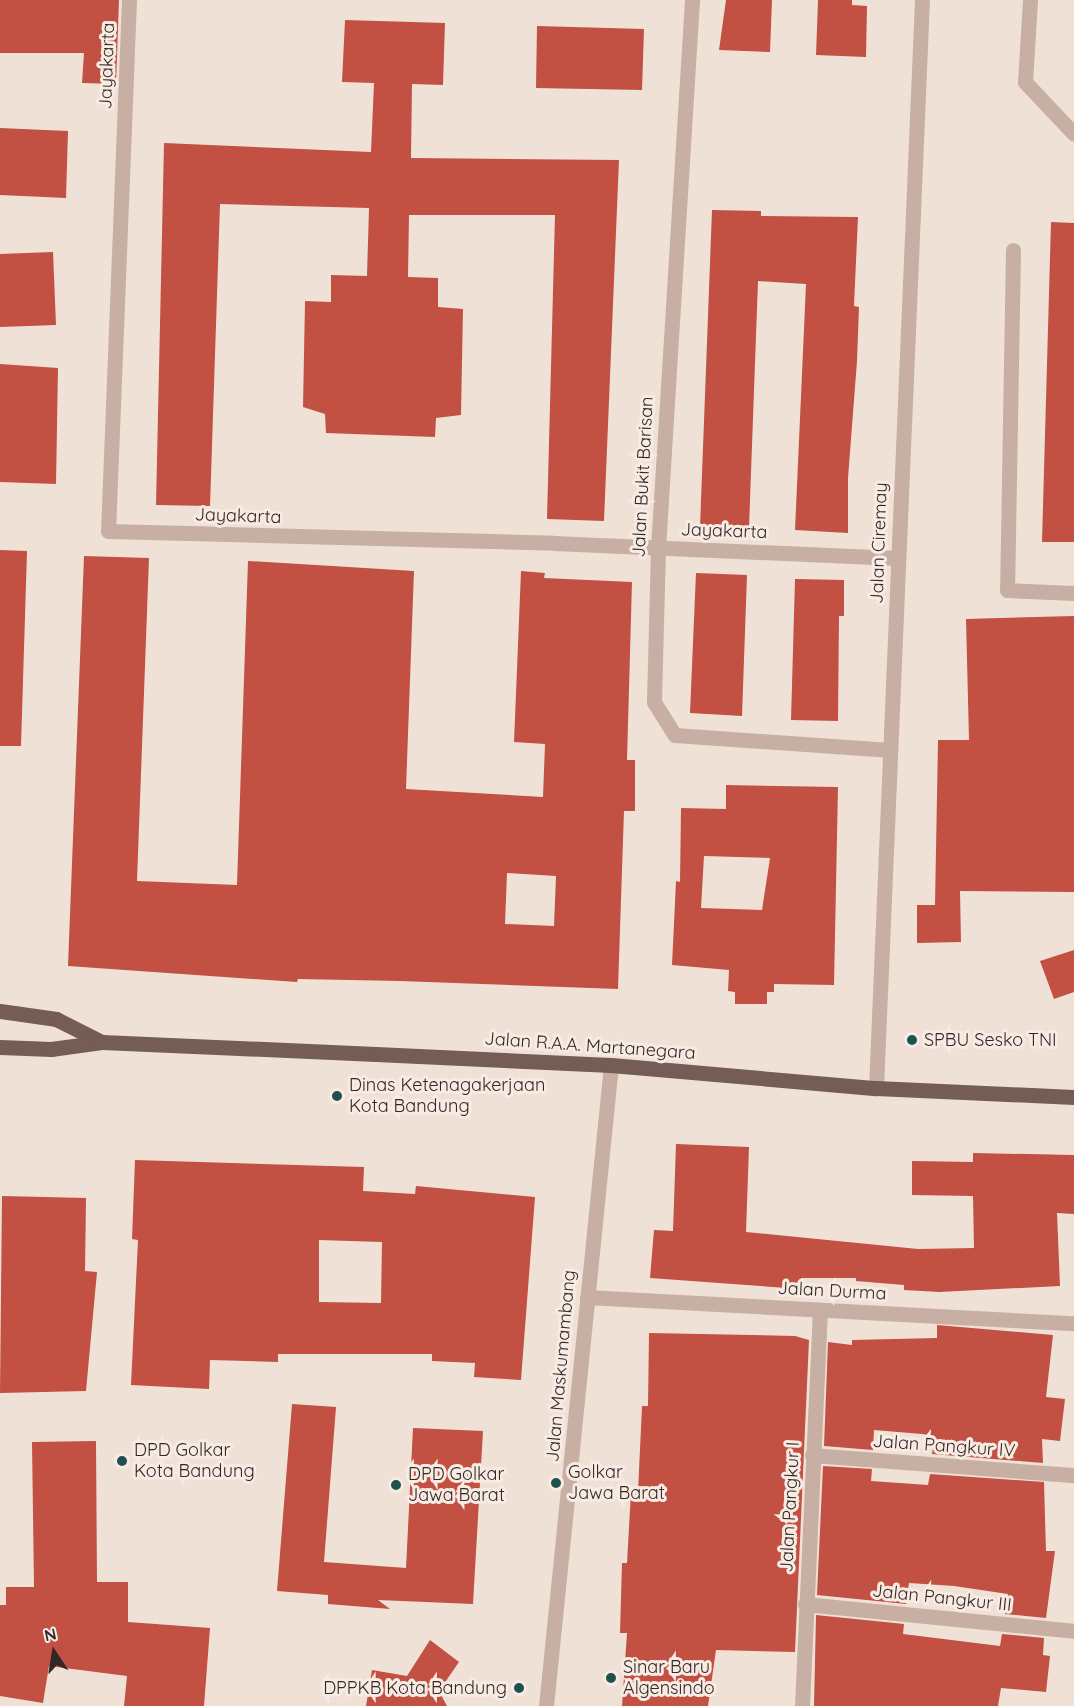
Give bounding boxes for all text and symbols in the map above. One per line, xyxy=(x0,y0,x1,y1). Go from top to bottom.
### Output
street label: Jayakarta xyxy=(95,22,119,110)
street label: Jalan Bukit Barisan xyxy=(628,396,658,558)
street label: Jalan Ciremay xyxy=(866,482,892,604)
street label: Jayakarta xyxy=(194,504,282,528)
street label: Jayakarta xyxy=(680,519,768,543)
street label: Jalan R.A.A. Martanegara xyxy=(484,1028,696,1064)
place label: SPBU Sesko TNI xyxy=(924,1029,1057,1051)
marker: SPBU Sesko TNI xyxy=(905,1033,919,1047)
place label: Dinas Ketenagakerjaan Kota Bandung xyxy=(349,1075,545,1118)
marker: Dinas Ketenagakerjaan Kota Bandung xyxy=(330,1089,344,1103)
street label: Jalan Maskumambang xyxy=(542,1269,580,1463)
street label: Jalan Durma xyxy=(777,1277,887,1305)
street label: Jalan Pangkur IV xyxy=(872,1430,1016,1462)
place label: DPD Golkar Kota Bandung xyxy=(134,1440,255,1482)
street label: Jalan Pangkur I xyxy=(776,1441,804,1573)
marker: DPD Golkar Kota Bandung xyxy=(115,1454,129,1468)
place label: Golkar Jawa Barat xyxy=(568,1462,665,1504)
place label: DPD Golkar Jawa Barat xyxy=(408,1464,505,1506)
marker: Golkar Jawa Barat xyxy=(549,1476,563,1490)
marker: DPD Golkar Jawa Barat xyxy=(389,1478,403,1492)
street label: Jalan Pangkur III xyxy=(871,1580,1013,1616)
north arrow xyxy=(24,1622,84,1682)
text: N xyxy=(42,1623,58,1645)
place label: Sinar Baru Algensindo xyxy=(623,1657,715,1700)
marker: Sinar Baru Algensindo xyxy=(604,1671,618,1685)
place label: DPPKB Kota Bandung xyxy=(323,1677,507,1699)
marker: DPPKB Kota Bandung xyxy=(512,1681,526,1695)

